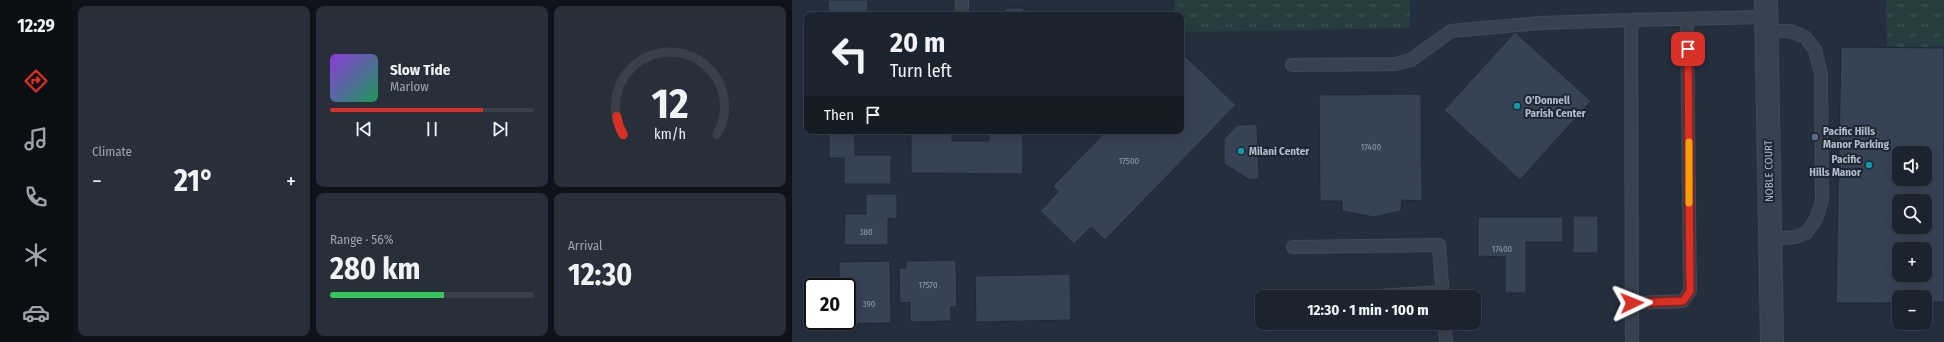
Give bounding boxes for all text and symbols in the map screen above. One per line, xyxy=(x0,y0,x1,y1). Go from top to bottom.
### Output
text: 12:29 xyxy=(17,15,55,37)
text: 20 m xyxy=(890,26,945,59)
icon: left xyxy=(824,28,876,80)
pin xyxy=(1671,32,1705,66)
icon: arrive xyxy=(1677,38,1699,60)
text: Turn left xyxy=(890,60,952,82)
text: Slow Tide xyxy=(390,61,450,79)
icon: directions xyxy=(22,67,50,95)
text: 12 xyxy=(652,78,688,128)
text: Marlow xyxy=(390,79,429,94)
place label: O'Donnell Parish Center xyxy=(1525,94,1587,120)
marker: O'Donnell Parish Center xyxy=(1512,101,1522,111)
icon: arrive xyxy=(862,104,884,126)
text: Then xyxy=(824,106,854,124)
icon: previous xyxy=(353,118,375,140)
icon: pause xyxy=(421,118,443,140)
icon: next xyxy=(489,118,511,140)
icon: music xyxy=(22,125,50,153)
text: km/h xyxy=(654,125,686,142)
place label: Pacific Hills Manor Parking xyxy=(1823,125,1890,151)
marker: Pacific Hills Manor Parking xyxy=(1810,132,1820,142)
street label: NOBLE COURT xyxy=(1762,139,1776,202)
house number: 17400 xyxy=(1361,142,1382,152)
text: Climate xyxy=(92,144,132,159)
place label: Milani Center xyxy=(1249,145,1310,158)
marker: Milani Center xyxy=(1236,146,1246,156)
map controls xyxy=(1892,146,1932,330)
button: sound xyxy=(1892,146,1932,186)
place label: Pacific Hills Manor xyxy=(1809,153,1862,179)
house number: 17500 xyxy=(1119,156,1140,166)
marker: Pacific Hills Manor xyxy=(1864,160,1874,170)
text: 21° xyxy=(174,163,214,199)
text: − xyxy=(92,168,102,195)
text: + xyxy=(286,168,296,195)
icon: phone xyxy=(22,183,50,211)
button: search xyxy=(1892,194,1932,234)
house number: 380 xyxy=(859,227,873,237)
text: Range · 56% xyxy=(330,232,394,247)
text: Arrival xyxy=(568,238,602,253)
icon: climate xyxy=(22,241,50,269)
button: + xyxy=(1892,242,1932,282)
house number: 17400 xyxy=(1492,244,1513,254)
text: 280 km xyxy=(330,251,421,287)
text: 12:30 xyxy=(568,257,633,293)
speed limit sign: 20 xyxy=(804,278,856,330)
house number: 17570 xyxy=(918,280,938,290)
position arrow xyxy=(1611,282,1653,324)
button: − xyxy=(1892,290,1932,330)
icon: car xyxy=(22,299,50,327)
house number: 390 xyxy=(862,299,876,309)
text: 12:30 · 1 min · 100 m xyxy=(1307,301,1429,319)

